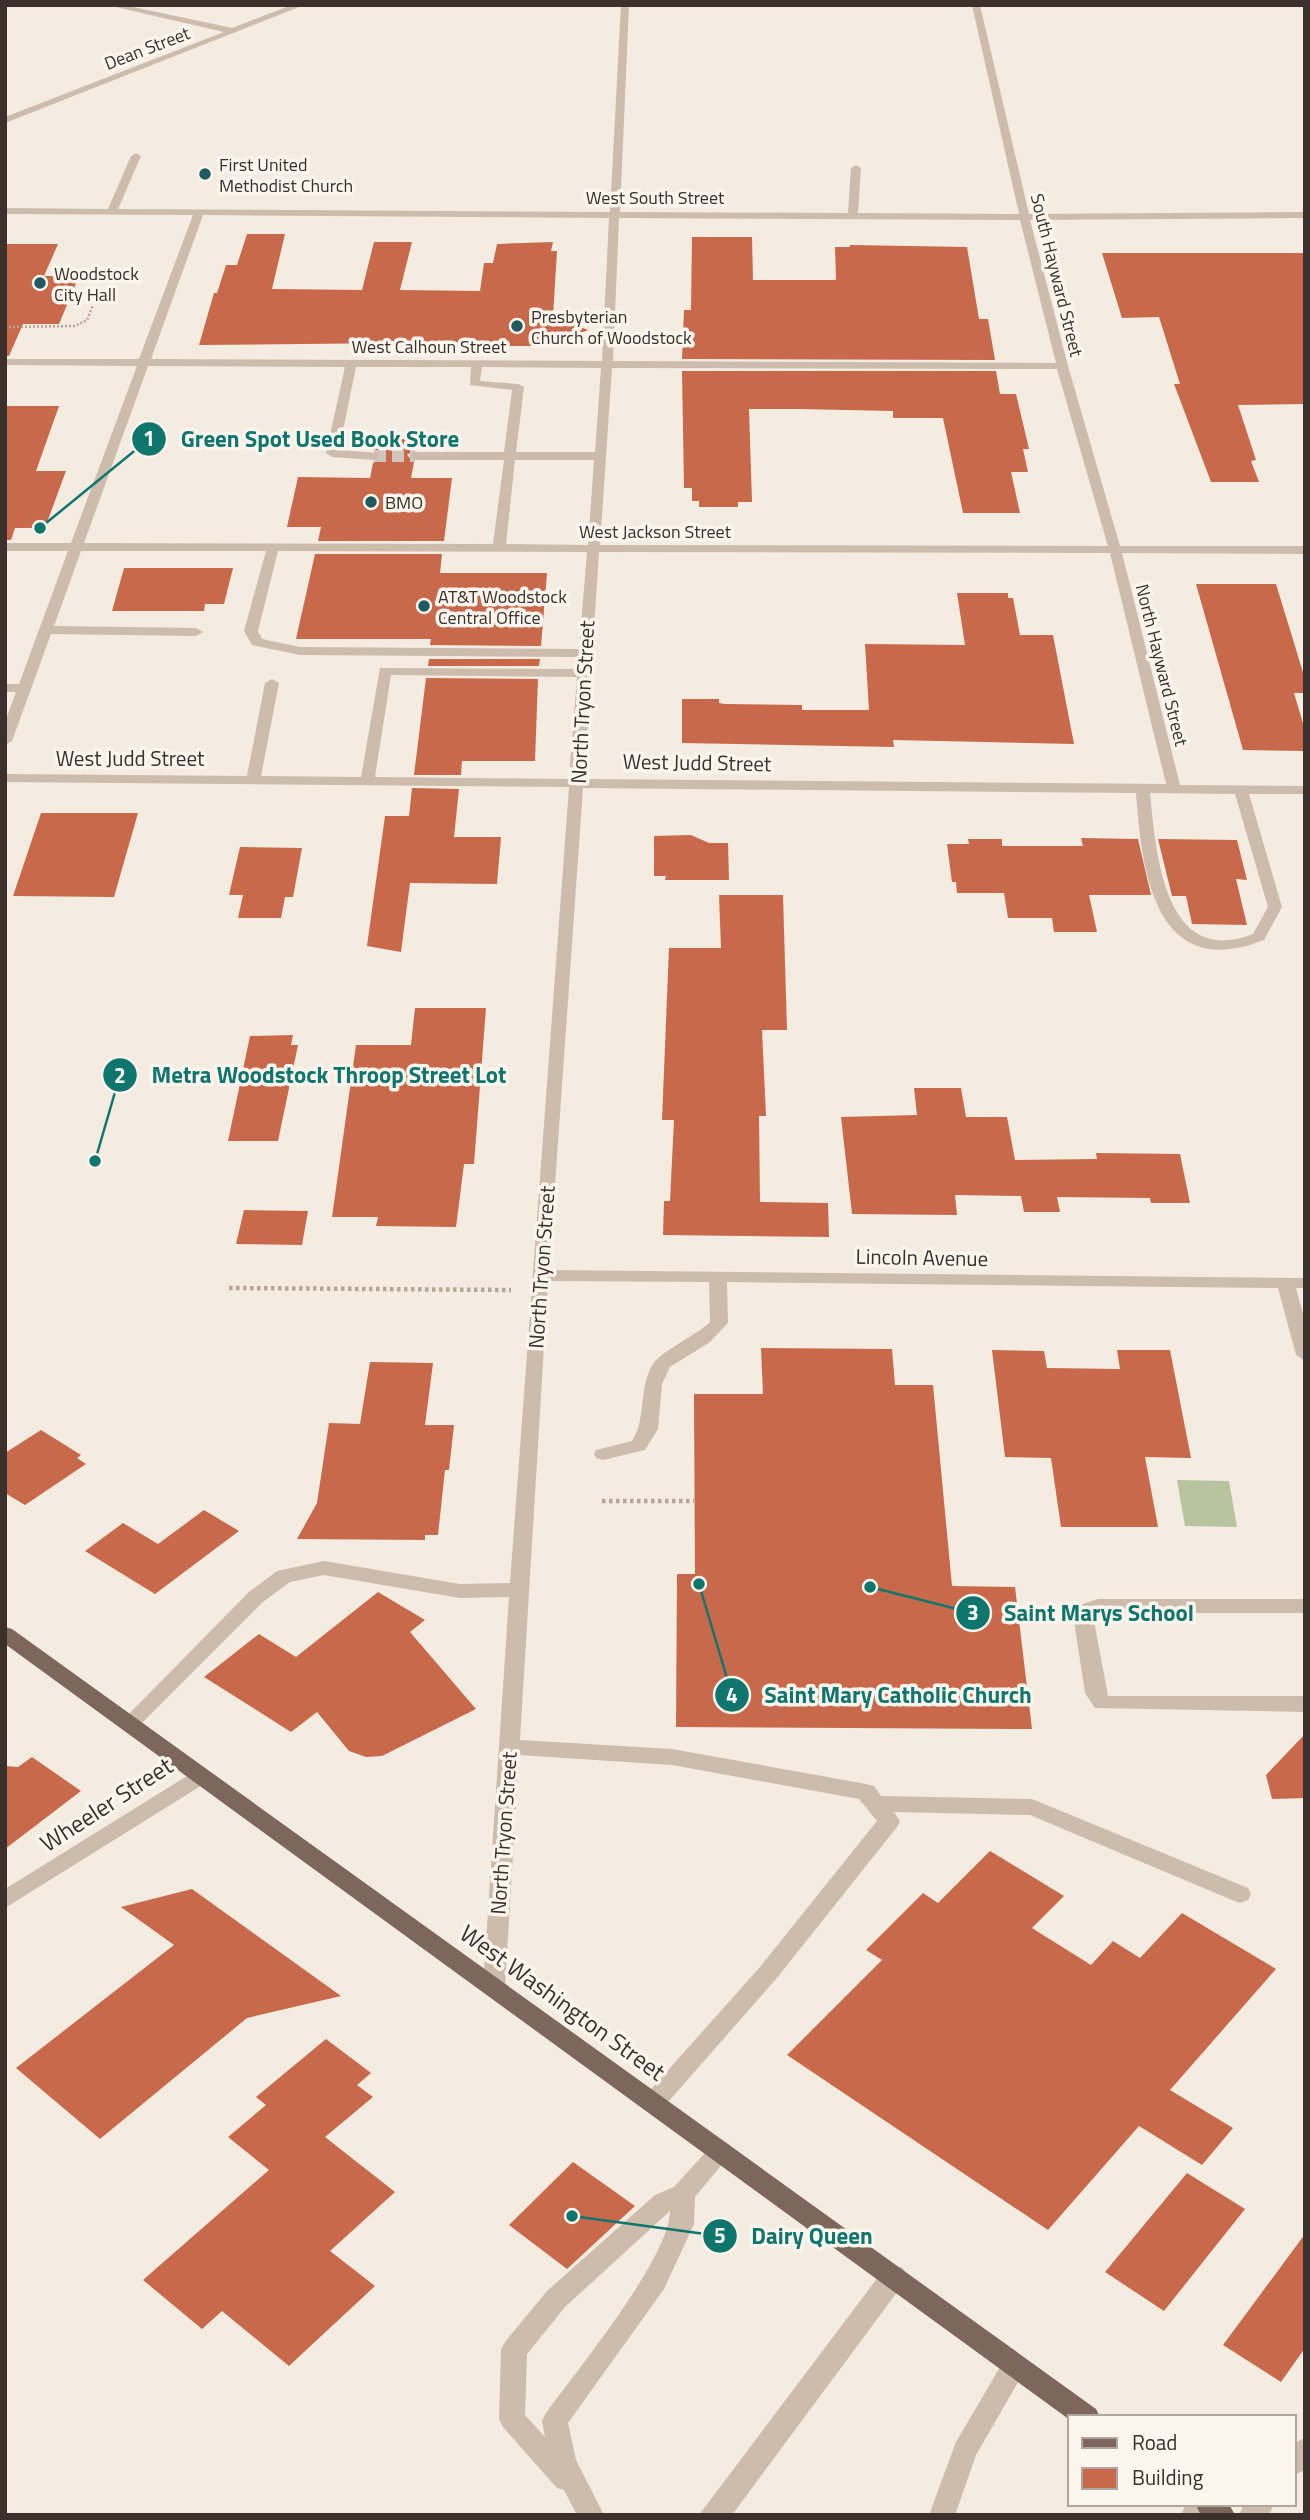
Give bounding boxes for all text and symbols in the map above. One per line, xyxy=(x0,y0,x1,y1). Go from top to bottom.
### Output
street label: Dean Street xyxy=(100,19,194,77)
place label: First United Methodist Church xyxy=(219,151,353,199)
marker: First United Methodist Church xyxy=(197,166,213,182)
street label: West South Street xyxy=(586,184,725,211)
street label: South Hayward Street xyxy=(1024,191,1090,360)
place label: Woodstock City Hall xyxy=(54,260,139,308)
marker: Woodstock City Hall xyxy=(32,275,48,291)
place label: Presbyterian Church of Woodstock xyxy=(531,303,692,351)
marker: Presbyterian Church of Woodstock xyxy=(509,318,525,334)
street label: West Calhoun Street xyxy=(351,333,507,360)
callout: Green Spot Used Book Store xyxy=(132,417,473,461)
text: Green Spot Used Book Store xyxy=(181,421,459,456)
text: 1 xyxy=(143,422,155,454)
place label: BMO xyxy=(385,489,423,516)
marker: BMO xyxy=(363,494,379,510)
street label: West Jackson Street xyxy=(579,518,732,545)
street label: North Hayward Street xyxy=(1129,581,1195,749)
place label: AT&T Woodstock Central Office xyxy=(438,583,567,631)
marker: AT&T Woodstock Central Office xyxy=(416,598,432,614)
street label: North Tryon Street xyxy=(562,619,602,784)
street label: West Judd Street xyxy=(56,742,205,774)
street label: West Judd Street xyxy=(622,745,772,779)
callout: Metra Woodstock Throop Street Lot xyxy=(103,1053,521,1097)
text: Metra Woodstock Throop Street Lot xyxy=(152,1057,506,1092)
text: 2 xyxy=(114,1059,126,1091)
street label: North Tryon Street xyxy=(519,1184,563,1350)
street label: Lincoln Avenue xyxy=(855,1240,989,1274)
callout: Saint Marys School xyxy=(955,1591,1208,1635)
text: Saint Marys School xyxy=(1004,1595,1194,1630)
text: 3 xyxy=(967,1596,979,1628)
callout: Saint Mary Catholic Church xyxy=(715,1673,1045,1717)
text: Saint Mary Catholic Church xyxy=(764,1677,1032,1712)
text: 4 xyxy=(726,1679,738,1711)
street label: Wheeler Street xyxy=(33,1747,180,1860)
street label: North Tryon Street xyxy=(481,1750,525,1916)
street label: West Washington Street xyxy=(453,1915,674,2089)
callout: Dairy Queen xyxy=(702,2214,886,2258)
text: Dairy Queen xyxy=(751,2218,873,2253)
text: 5 xyxy=(714,2219,726,2251)
legend xyxy=(1068,2415,1296,2506)
text: Road xyxy=(1132,2426,1177,2458)
text: Building xyxy=(1132,2461,1204,2493)

